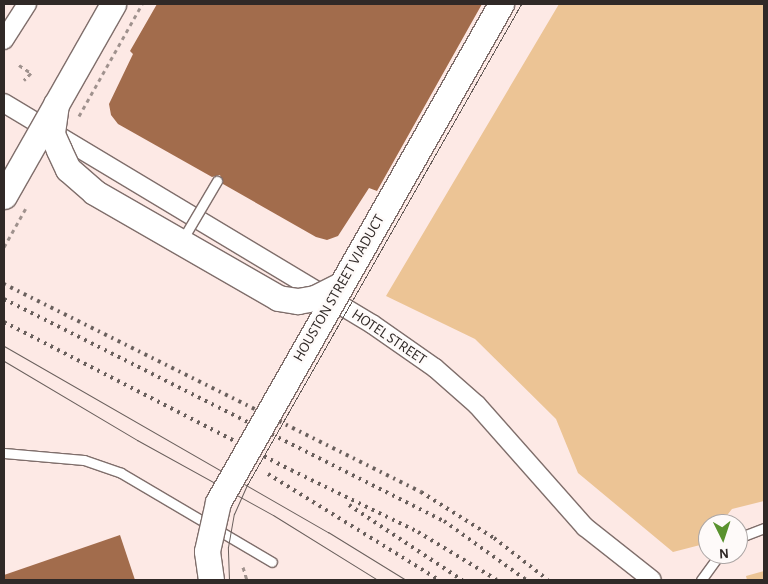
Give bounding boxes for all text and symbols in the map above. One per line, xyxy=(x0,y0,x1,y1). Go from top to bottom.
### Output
street label: HOUSTON STREET VIADUCT xyxy=(289,211,389,365)
street label: HOTEL STREET xyxy=(348,305,430,369)
north arrow xyxy=(698,514,748,564)
text: N xyxy=(719,546,729,560)

